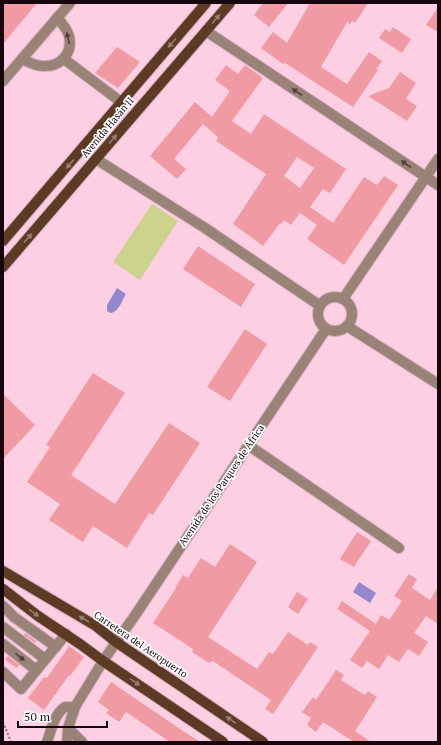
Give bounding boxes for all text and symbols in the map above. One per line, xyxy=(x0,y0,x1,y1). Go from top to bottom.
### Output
one-way arrow xyxy=(211,14,220,24)
one-way arrow xyxy=(64,31,70,44)
one-way arrow xyxy=(167,38,176,48)
one-way arrow xyxy=(292,88,302,96)
street label: Avenida Hasán II xyxy=(78,94,137,160)
one-way arrow xyxy=(108,134,117,144)
one-way arrow xyxy=(65,158,74,169)
one-way arrow xyxy=(400,160,411,167)
one-way arrow xyxy=(24,232,33,243)
street label: Avenida de los Parques de África xyxy=(176,422,267,549)
one-way arrow xyxy=(29,608,40,617)
street label: Carretera del Aeropuerto xyxy=(91,608,191,681)
one-way arrow xyxy=(78,616,90,623)
one-way arrow xyxy=(14,653,25,661)
one-way arrow xyxy=(130,679,141,686)
scale bar xyxy=(18,703,107,729)
text: 50 m xyxy=(24,709,51,724)
one-way arrow xyxy=(226,716,236,724)

